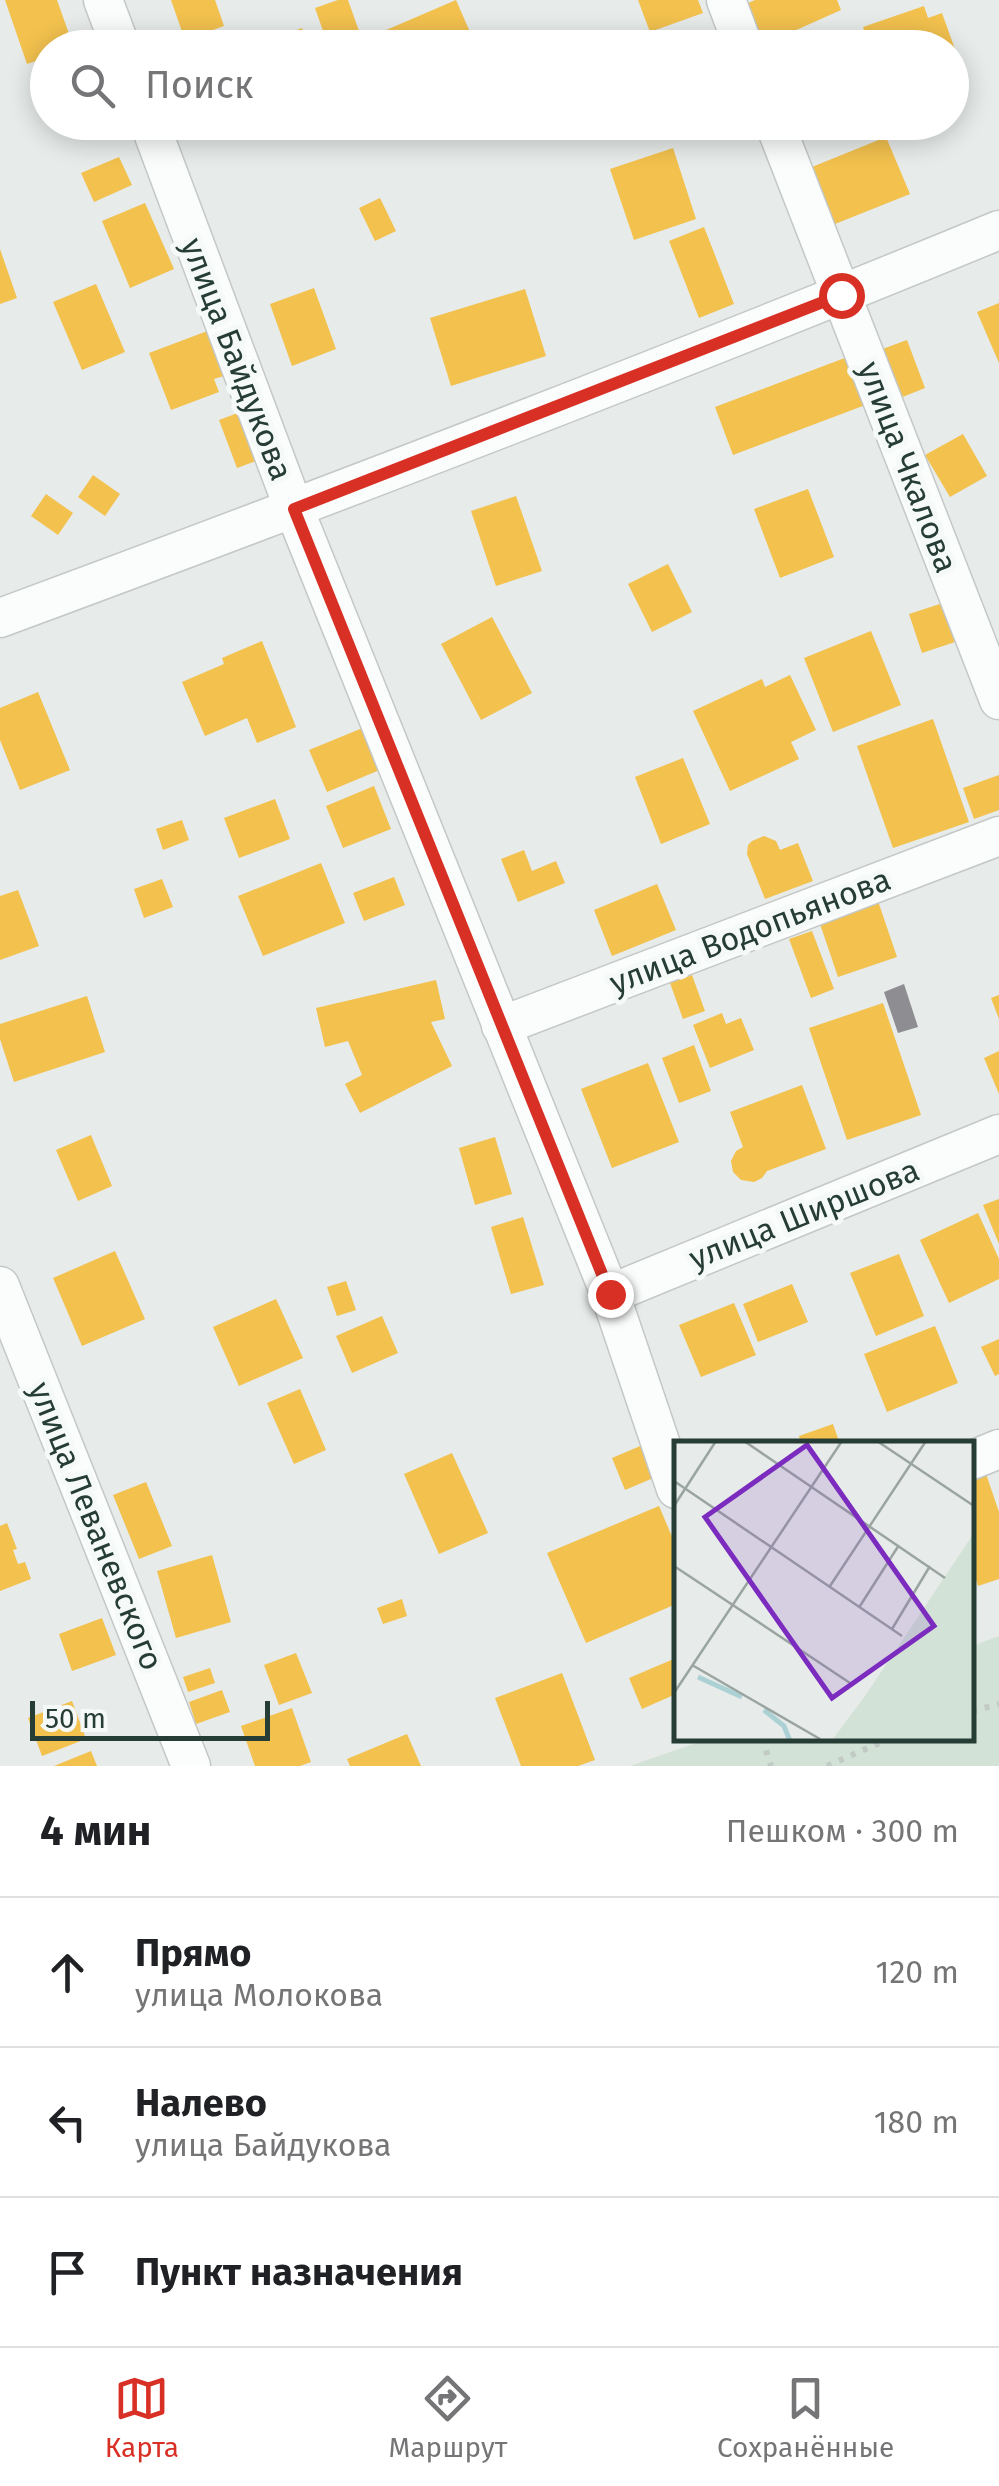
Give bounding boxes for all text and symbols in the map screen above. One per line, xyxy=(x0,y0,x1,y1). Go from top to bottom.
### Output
search box xyxy=(30,30,969,140)
icon: search xyxy=(65,58,120,113)
text: Поиск xyxy=(145,62,254,108)
street label: улица Байдукова xyxy=(173,232,301,486)
route start xyxy=(819,273,865,319)
street label: улица Чкалова xyxy=(850,356,966,578)
street label: улица Водопьянова xyxy=(604,860,896,1002)
street label: улица Ширшова xyxy=(683,1151,925,1277)
route end xyxy=(588,1272,634,1318)
street label: улица Леваневского xyxy=(21,1376,171,1676)
inset map xyxy=(674,1441,974,1741)
scale bar xyxy=(30,1696,270,1740)
text: 50 m xyxy=(45,1702,106,1735)
text: 4 мин xyxy=(40,1806,151,1856)
text: Пешком · 300 m xyxy=(726,1812,959,1850)
text: Прямо xyxy=(135,1930,251,1976)
icon: ahead xyxy=(40,1945,95,2000)
text: 120 m xyxy=(876,1953,959,1991)
text: улица Молокова xyxy=(135,1976,383,2014)
text: Налево xyxy=(135,2080,267,2126)
icon: left xyxy=(40,2095,95,2150)
text: 180 m xyxy=(874,2103,959,2141)
text: улица Байдукова xyxy=(135,2126,392,2164)
icon: arrive xyxy=(40,2245,95,2300)
text: Пункт назначения xyxy=(135,2249,463,2295)
tab: Карта xyxy=(105,2371,179,2464)
tab: Маршрут xyxy=(389,2371,507,2464)
tab: Сохранённые xyxy=(717,2371,894,2464)

